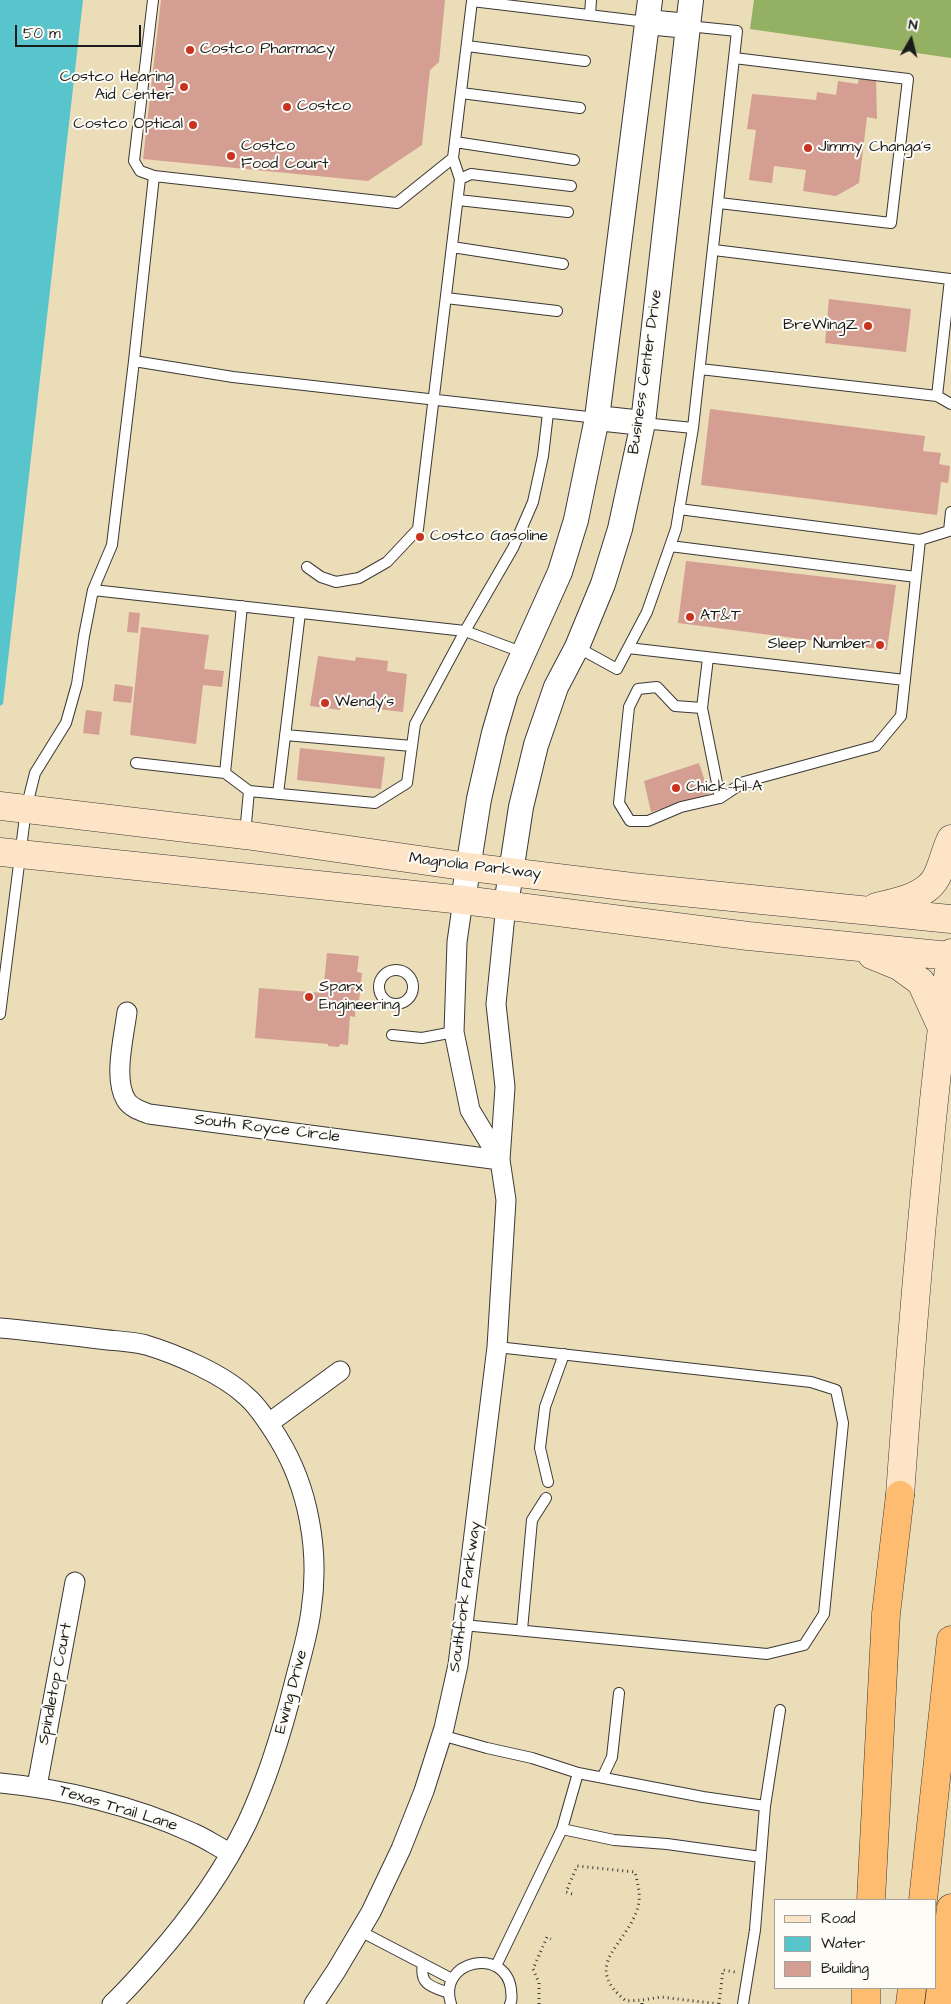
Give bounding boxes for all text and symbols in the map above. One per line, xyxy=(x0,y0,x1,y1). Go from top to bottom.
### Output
scale bar xyxy=(18,15,144,47)
north arrow xyxy=(886,15,936,65)
text: N xyxy=(907,15,919,36)
text: 50 m xyxy=(23,23,61,44)
place label: Costco Pharmacy xyxy=(200,40,335,60)
marker: Costco Pharmacy xyxy=(184,44,196,56)
place label: Costco Hearing Aid Center xyxy=(60,68,174,106)
marker: Costco Hearing Aid Center xyxy=(178,81,190,93)
place label: Costco xyxy=(297,97,351,117)
marker: Costco xyxy=(281,101,293,113)
place label: Costco Optical xyxy=(73,115,183,135)
marker: Costco Optical xyxy=(187,119,199,131)
place label: Costco Food Court xyxy=(241,137,328,175)
place label: Jimmy Changa's xyxy=(818,138,931,158)
marker: Jimmy Changa's xyxy=(802,142,814,154)
marker: Costco Food Court xyxy=(225,150,237,162)
street label: Business Center Drive xyxy=(625,288,667,456)
place label: BreWingZ xyxy=(783,316,858,336)
marker: BreWingZ xyxy=(862,320,874,332)
place label: Costco Gasoline xyxy=(430,527,548,547)
marker: Costco Gasoline xyxy=(414,531,426,543)
place label: AT&T xyxy=(700,607,741,627)
marker: AT&T xyxy=(684,611,696,623)
place label: Sleep Number xyxy=(768,635,870,655)
marker: Sleep Number xyxy=(874,639,886,651)
place label: Wendy's xyxy=(335,693,394,713)
marker: Wendy's xyxy=(319,697,331,709)
place label: Chick-fil-A xyxy=(686,778,762,798)
marker: Chick-fil-A xyxy=(670,782,682,794)
street label: Magnolia Parkway xyxy=(408,849,542,885)
place label: Sparx Engineering xyxy=(319,978,400,1016)
marker: Sparx Engineering xyxy=(303,991,315,1003)
street label: South Royce Circle xyxy=(193,1111,341,1147)
street label: Southfork Parkway xyxy=(446,1520,486,1674)
street label: Spindletop Court xyxy=(35,1622,77,1746)
street label: Ewing Drive xyxy=(272,1648,312,1736)
street label: Texas Trail Lane xyxy=(56,1782,180,1836)
legend xyxy=(774,1899,936,1989)
text: Road xyxy=(821,1908,855,1929)
text: Water xyxy=(821,1933,865,1954)
text: Building xyxy=(821,1958,869,1979)

